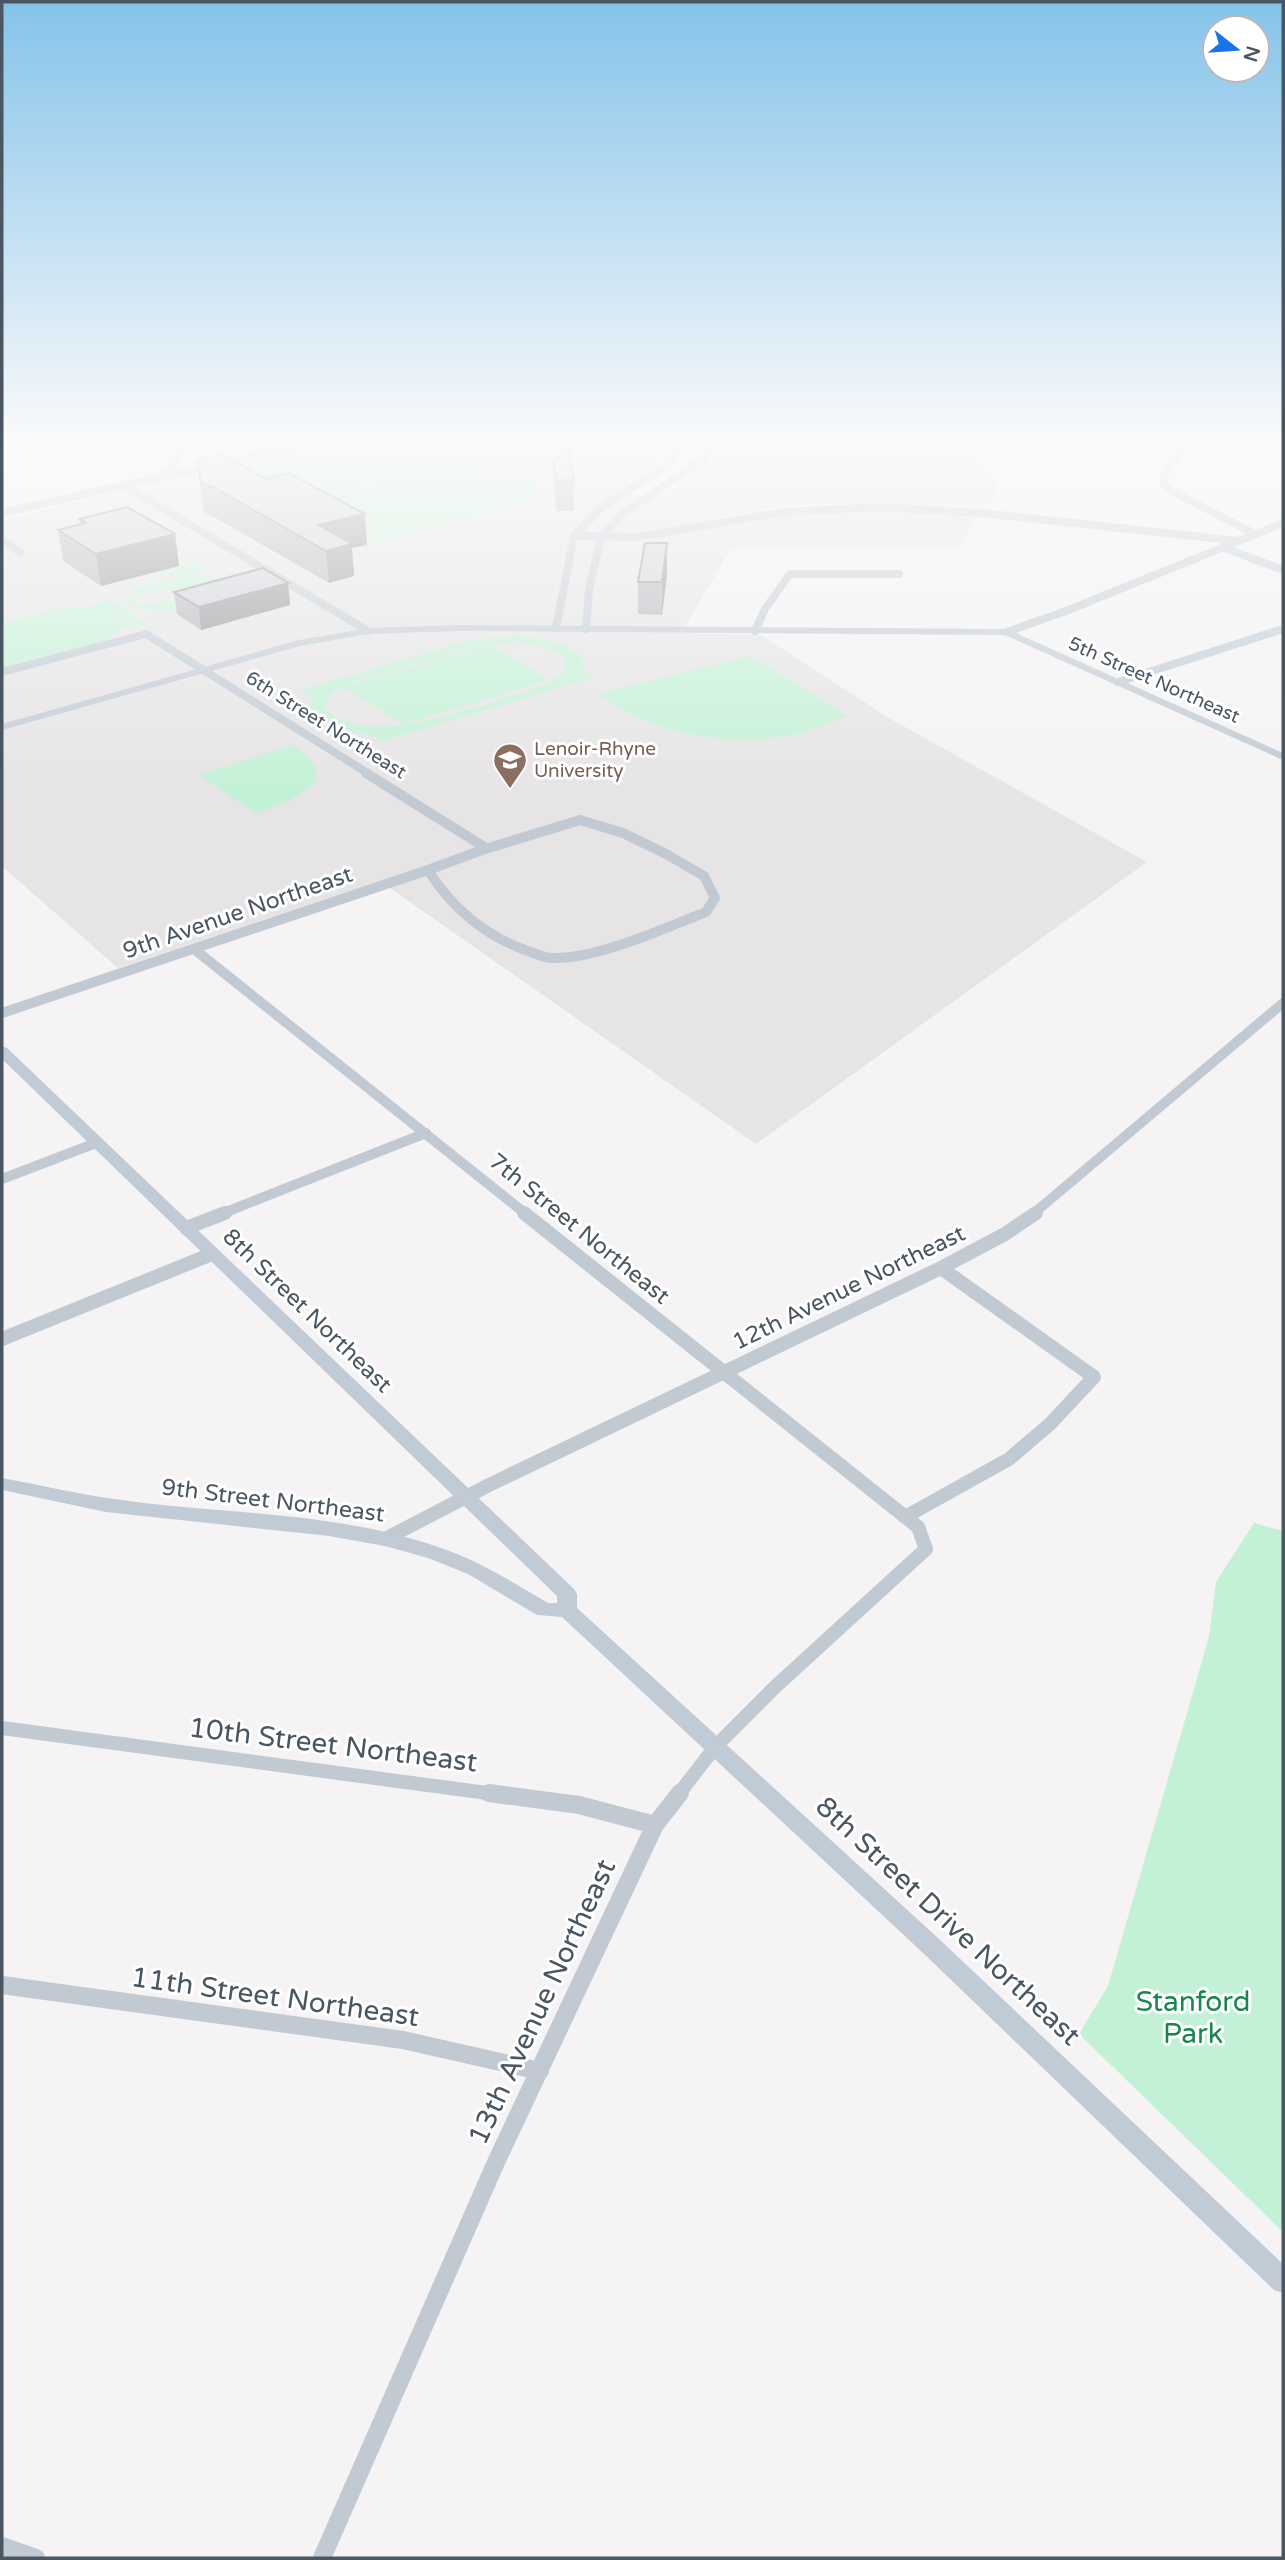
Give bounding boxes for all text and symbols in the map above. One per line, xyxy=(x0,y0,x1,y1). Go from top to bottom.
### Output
north arrow xyxy=(1201,14,1271,84)
text: N xyxy=(1239,43,1264,64)
street label: 5th Street Northeast xyxy=(1065,632,1243,728)
street label: 6th Street Northeast xyxy=(242,667,410,783)
place label: Lenoir-Rhyne University xyxy=(534,738,656,782)
school or university icon: Lenoir-Rhyne University xyxy=(491,741,529,790)
street label: 9th Avenue Northeast xyxy=(120,860,357,965)
street label: 7th Street Northeast xyxy=(483,1148,675,1311)
street label: 12th Avenue Northeast xyxy=(728,1219,970,1357)
street label: 8th Street Northeast xyxy=(217,1223,398,1399)
street label: 9th Street Northeast xyxy=(160,1473,386,1529)
street label: 10th Street Northeast xyxy=(187,1710,480,1780)
street label: 8th Street Drive Northeast xyxy=(809,1789,1088,2053)
street label: 13th Avenue Northeast xyxy=(461,1854,623,2150)
street label: 11th Street Northeast xyxy=(129,1960,422,2034)
park label: Stanford Park xyxy=(1136,1985,1250,2051)

